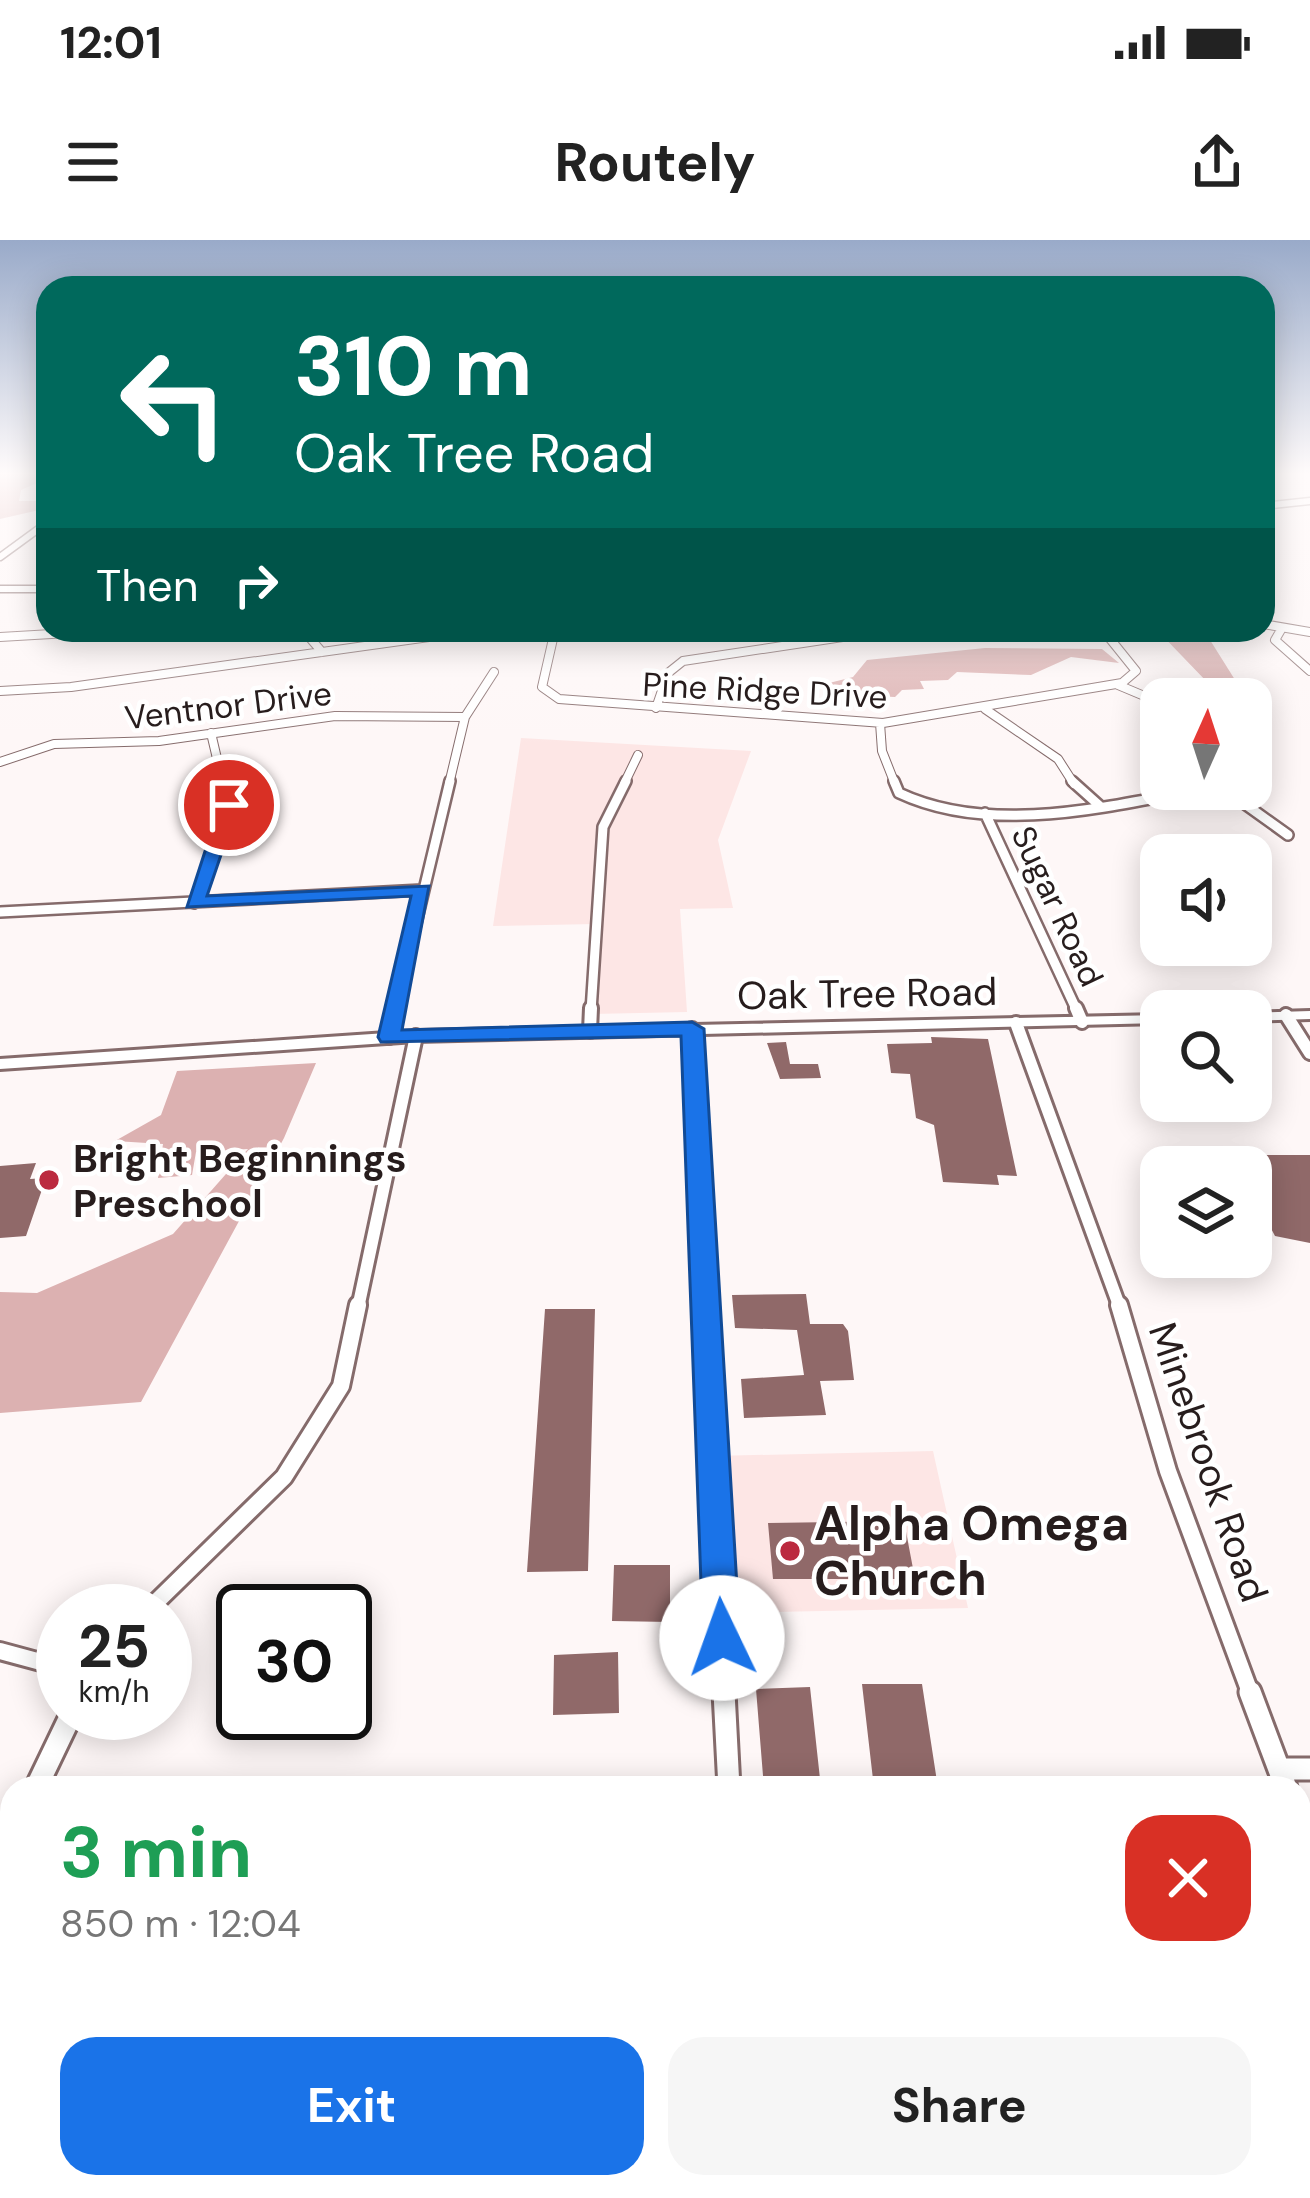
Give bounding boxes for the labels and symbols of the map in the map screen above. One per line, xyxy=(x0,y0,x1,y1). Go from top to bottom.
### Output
street label: Pine Ridge Drive xyxy=(641,663,889,718)
street label: Ventnor Drive xyxy=(122,671,334,740)
north arrow xyxy=(1140,678,1272,810)
pin xyxy=(178,754,280,856)
street label: Sugar Road xyxy=(1002,819,1113,993)
street label: Oak Tree Road xyxy=(736,966,998,1021)
place label: Bright Beginnings Preschool xyxy=(73,1133,407,1229)
marker: Bright Beginnings Preschool xyxy=(36,1167,62,1193)
street label: Minebrook Road xyxy=(1137,1316,1280,1608)
place label: Alpha Omega Church xyxy=(814,1492,1129,1610)
marker: Alpha Omega Church xyxy=(777,1538,803,1564)
position arrow xyxy=(659,1575,785,1701)
speed limit sign: 30 xyxy=(216,1584,372,1740)

